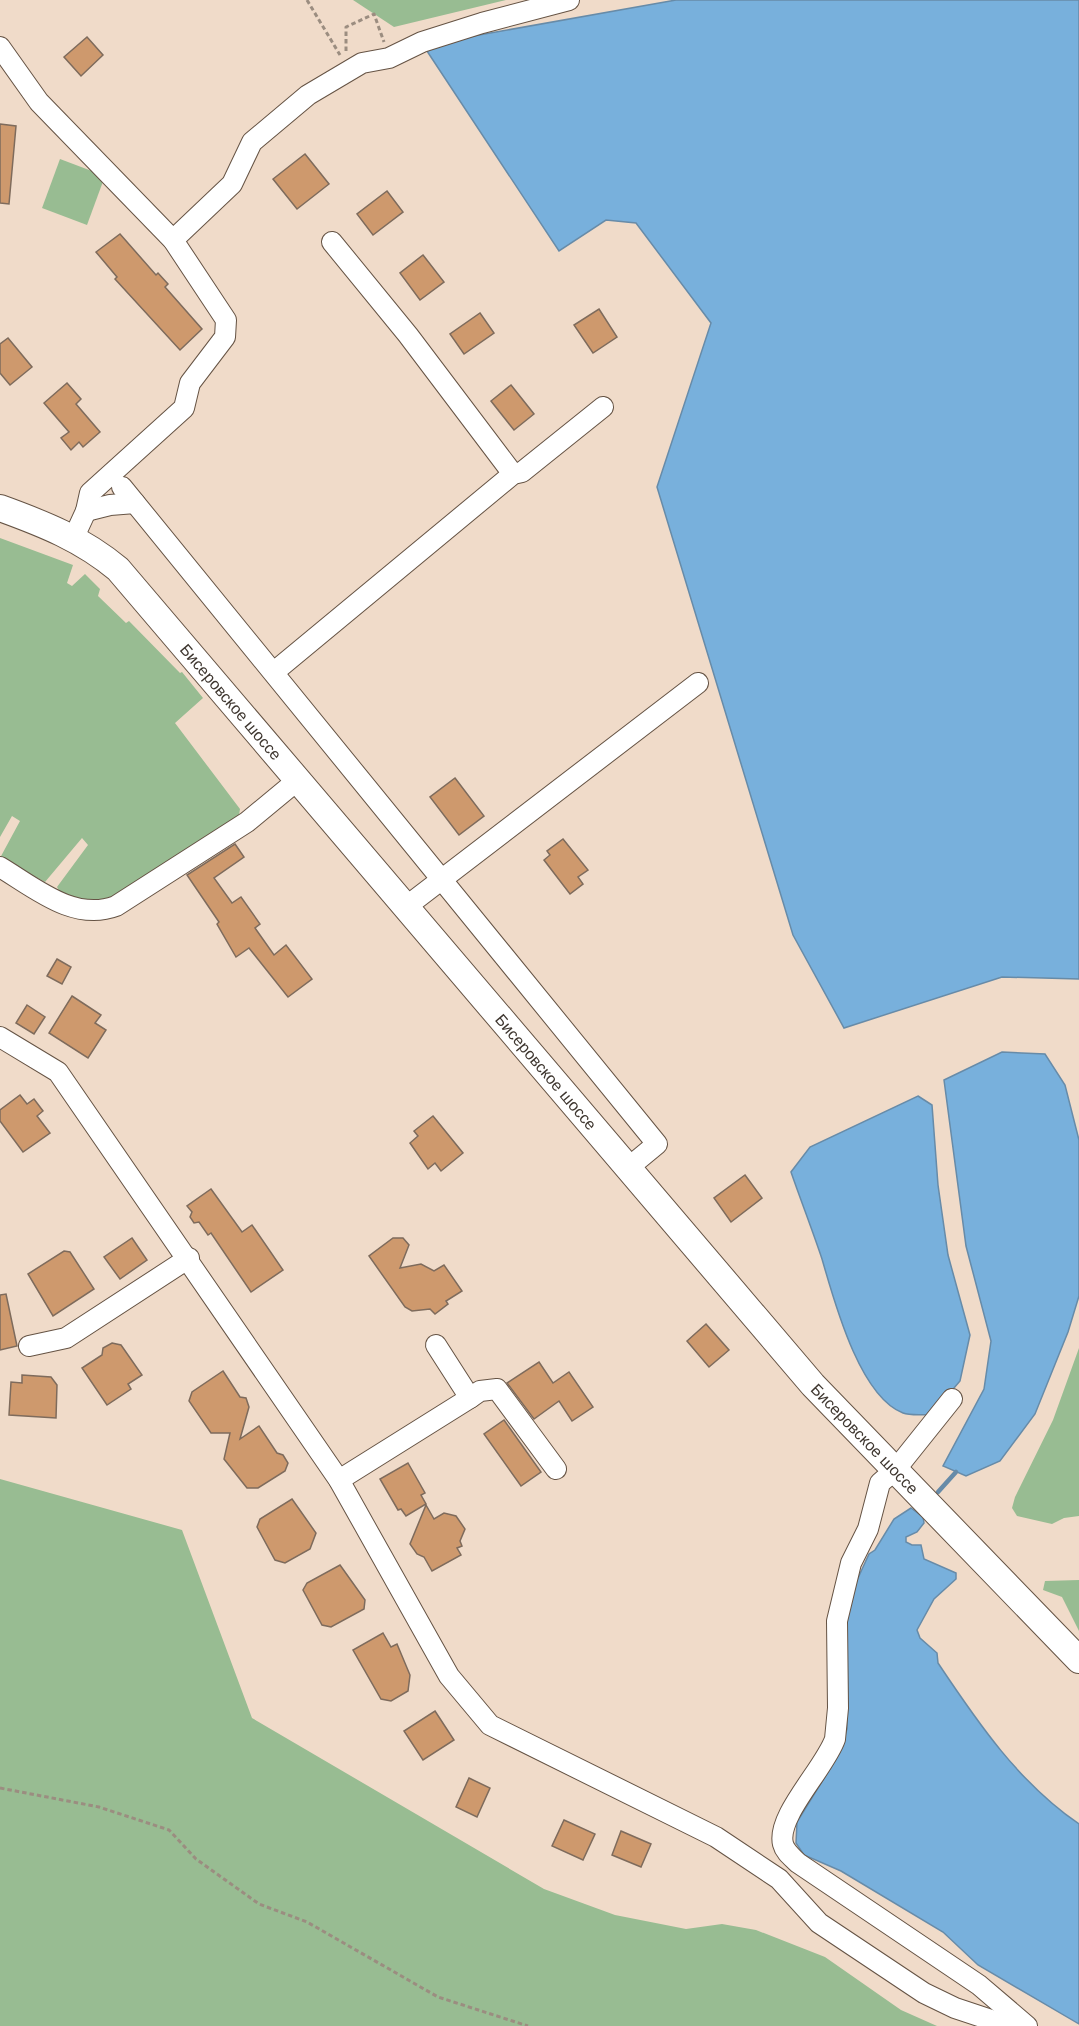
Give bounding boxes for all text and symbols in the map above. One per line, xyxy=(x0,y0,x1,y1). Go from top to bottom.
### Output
street label: Бисеровское шоссе xyxy=(175,640,286,765)
street label: Бисеровское шоссе xyxy=(490,1010,601,1135)
street label: Бисеровское шоссе xyxy=(806,1379,923,1499)

